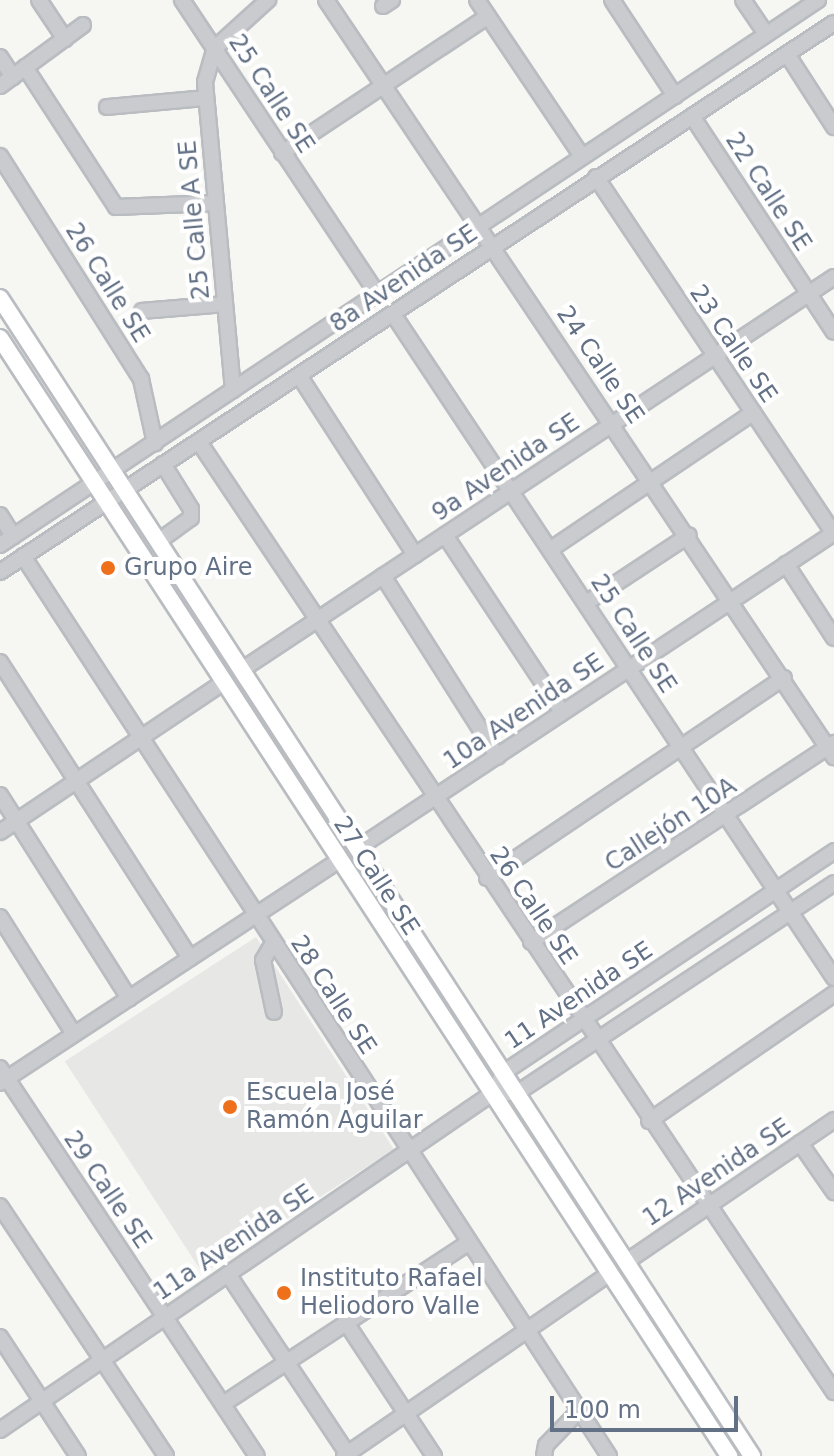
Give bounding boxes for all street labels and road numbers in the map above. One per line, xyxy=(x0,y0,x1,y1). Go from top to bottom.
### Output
street label: 25 Calle SE xyxy=(222,29,320,159)
street label: 22 Calle SE xyxy=(719,127,817,257)
street label: 25 Calle A SE xyxy=(174,139,216,301)
street label: 26 Calle SE xyxy=(59,218,155,348)
street label: 8a Avenida SE xyxy=(325,219,483,339)
street label: 23 Calle SE xyxy=(683,280,783,408)
street label: 24 Calle SE xyxy=(550,301,650,429)
street label: 9a Avenida SE xyxy=(427,408,585,528)
street label: 25 Calle SE xyxy=(584,569,682,699)
street label: 10a Avenida SE xyxy=(439,648,609,776)
street label: Callejón 10A xyxy=(600,772,742,878)
street label: 27 Calle SE xyxy=(327,811,425,941)
street label: 26 Calle SE xyxy=(483,842,583,970)
street label: 28 Calle SE xyxy=(284,930,382,1060)
street label: 11 Avenida SE xyxy=(500,936,658,1056)
street label: 12 Avenida SE xyxy=(638,1113,796,1233)
street label: 29 Calle SE xyxy=(57,1126,157,1254)
street label: 11a Avenida SE xyxy=(149,1179,319,1307)

